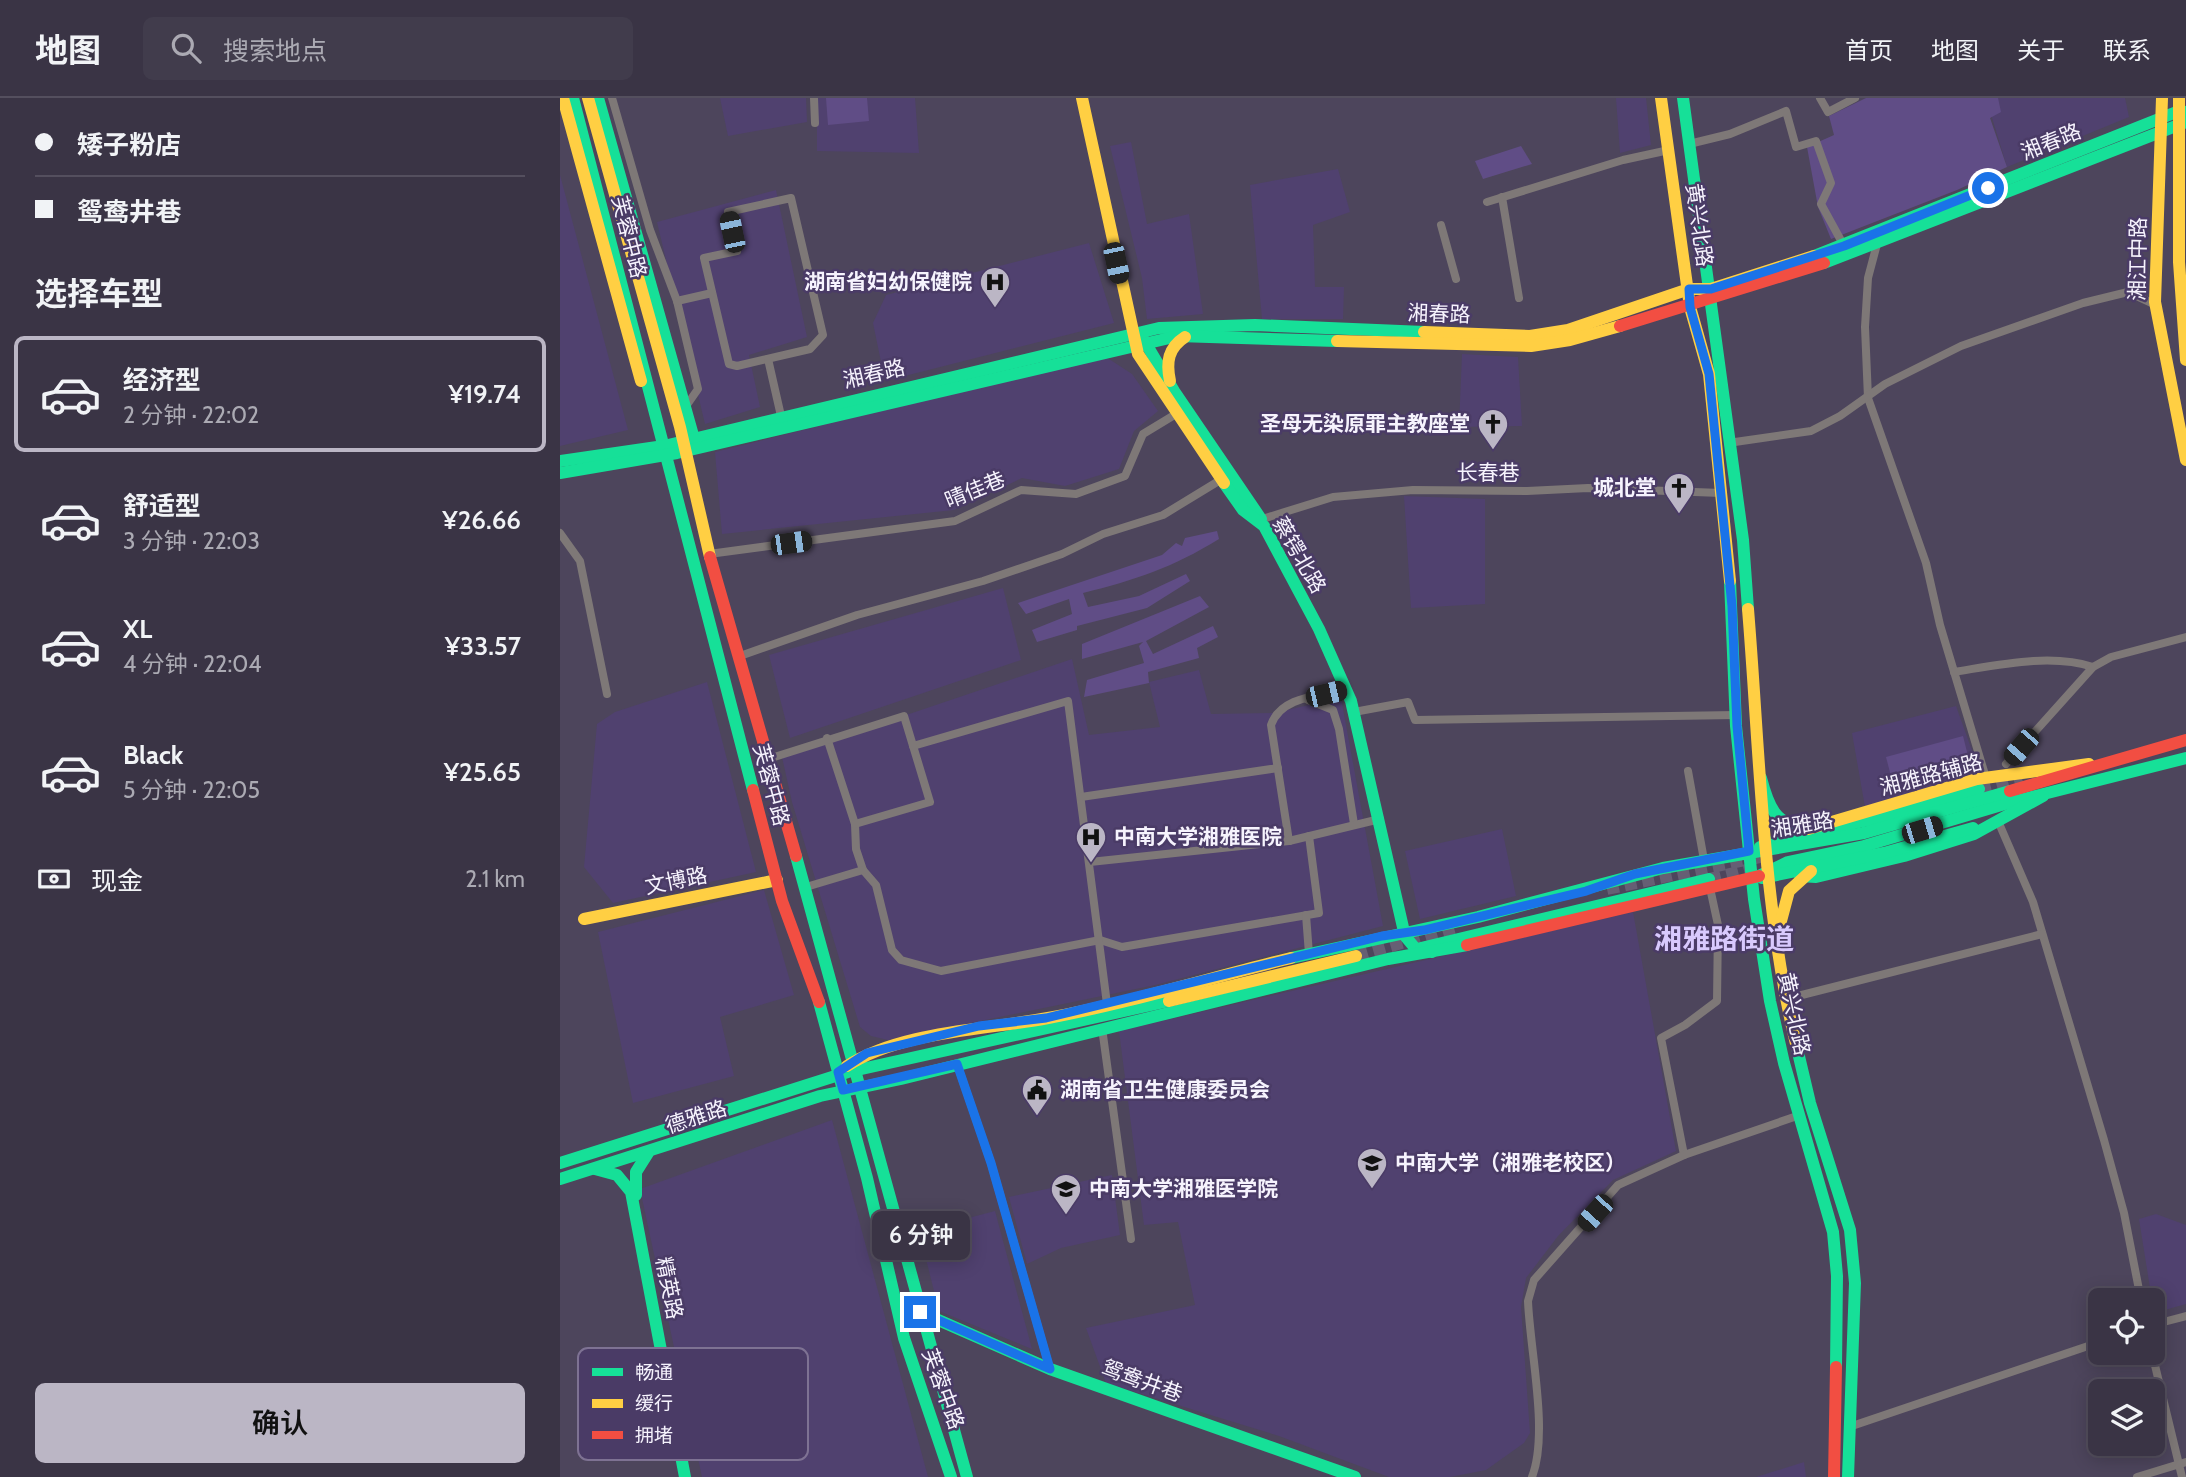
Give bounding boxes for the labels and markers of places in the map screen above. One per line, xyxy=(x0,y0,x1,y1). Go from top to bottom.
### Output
hospital icon: 湖南省妇幼保健院 xyxy=(978,265,1012,309)
place label: 湖南省妇幼保健院 xyxy=(804,269,972,294)
church icon: 圣母无染原罪主教座堂 xyxy=(1476,407,1510,451)
place label: 圣母无染原罪主教座堂 xyxy=(1260,411,1470,436)
church icon: 城北堂 xyxy=(1662,471,1696,515)
place label: 城北堂 xyxy=(1593,475,1656,500)
hospital icon: 中南大学湘雅医院 xyxy=(1074,820,1108,864)
place label: 中南大学湘雅医院 xyxy=(1114,824,1282,849)
public building icon: 湖南省卫生健康委员会 xyxy=(1020,1073,1054,1117)
place label: 湖南省卫生健康委员会 xyxy=(1060,1077,1270,1102)
school or university icon: 中南大学（湘雅老校区） xyxy=(1355,1146,1389,1190)
place label: 中南大学（湘雅老校区） xyxy=(1395,1150,1626,1175)
school or university icon: 中南大学湘雅医学院 xyxy=(1049,1172,1083,1216)
place label: 中南大学湘雅医学院 xyxy=(1089,1176,1278,1201)

